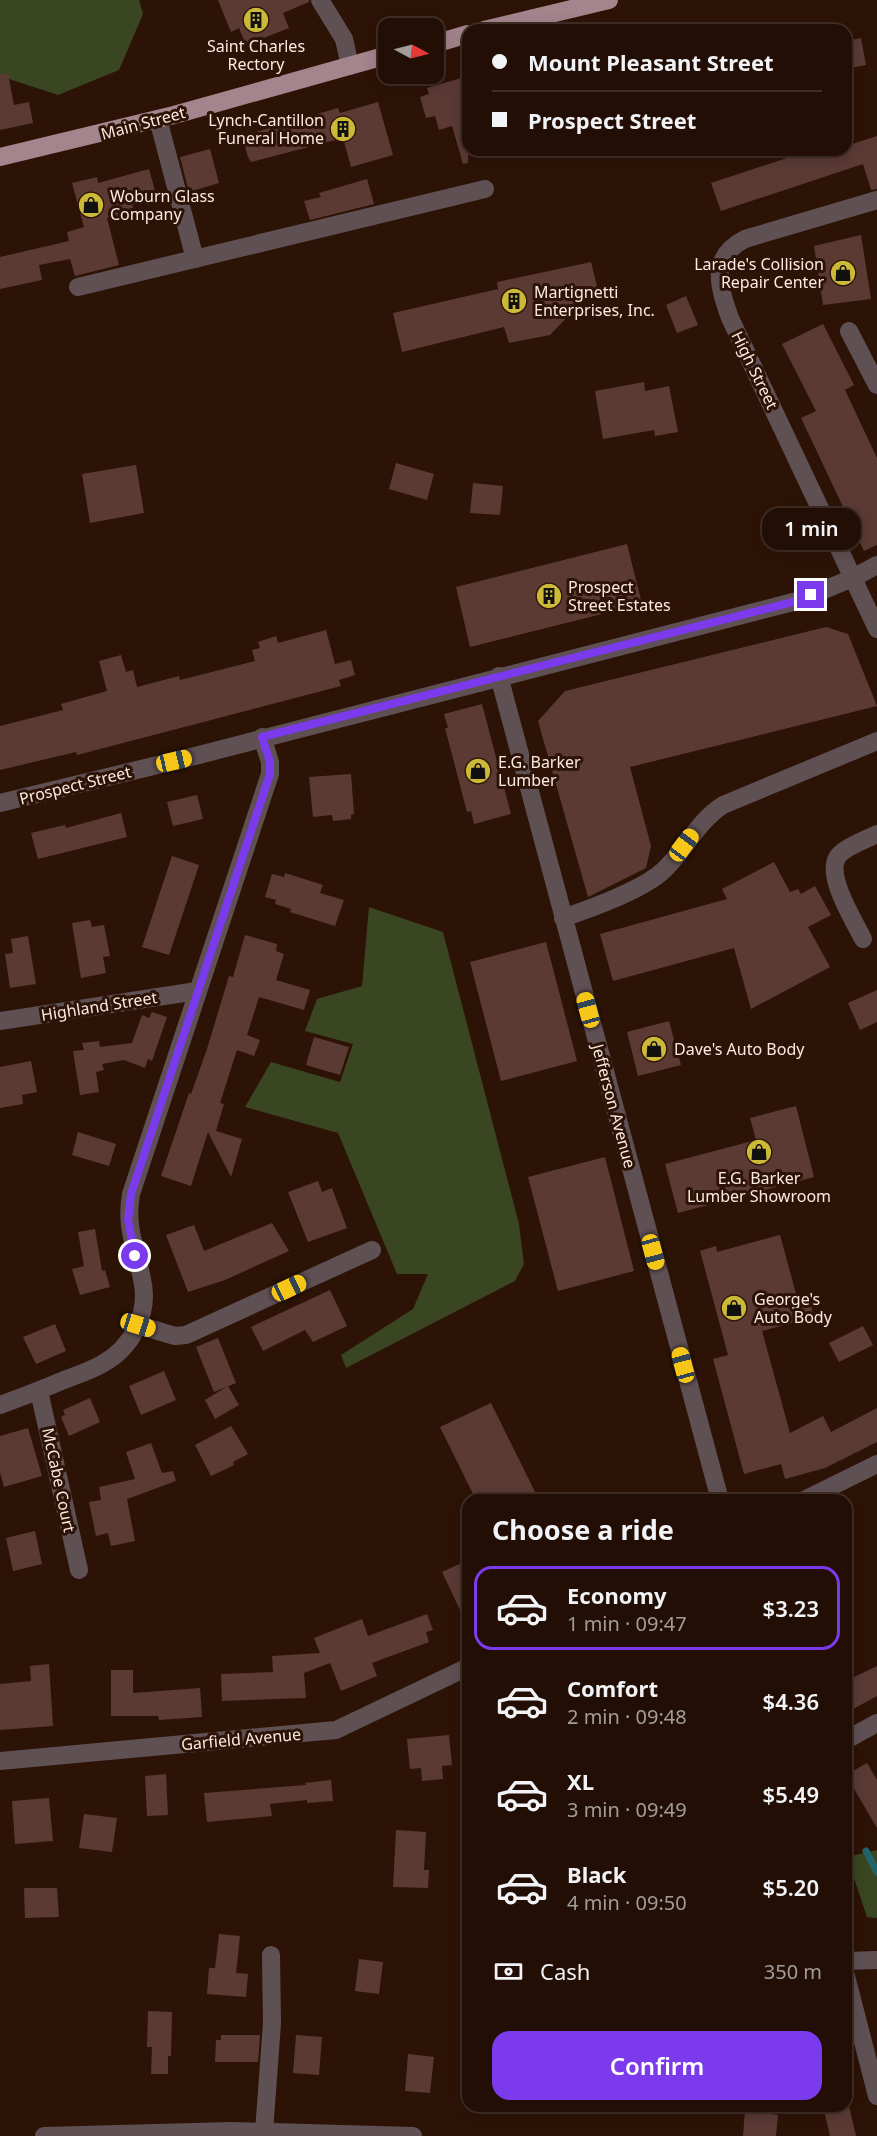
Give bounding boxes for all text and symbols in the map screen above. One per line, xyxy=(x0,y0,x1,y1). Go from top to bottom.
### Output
building icon: Saint Charles Rectory xyxy=(241,5,271,35)
north arrow xyxy=(378,18,444,84)
map controls xyxy=(378,18,444,84)
place label: Saint Charles Rectory xyxy=(207,35,305,75)
text: Mount Pleasant Street xyxy=(528,47,774,77)
street label: Main Street xyxy=(98,101,188,145)
text: Prospect Street xyxy=(528,105,696,135)
place label: Lynch-Cantillon Funeral Home xyxy=(208,109,324,149)
building icon: Lynch-Cantillon Funeral Home xyxy=(328,114,358,144)
place label: Woburn Glass Company xyxy=(110,185,215,225)
shop icon: Woburn Glass Company xyxy=(76,190,106,220)
place label: Larade's Collision Repair Center xyxy=(694,253,824,293)
shop icon: Larade's Collision Repair Center xyxy=(828,258,858,288)
place label: Martignetti Enterprises, Inc. xyxy=(534,281,655,321)
building icon: Martignetti Enterprises, Inc. xyxy=(499,286,529,316)
street label: High Street xyxy=(727,327,784,413)
callout: 1 min xyxy=(762,508,860,550)
text: 1 min xyxy=(784,515,839,542)
place label: Prospect Street Estates xyxy=(568,576,671,616)
building icon: Prospect Street Estates xyxy=(534,581,564,611)
route end xyxy=(797,581,824,608)
car xyxy=(154,748,194,774)
place label: E.G. Barker Lumber xyxy=(498,751,581,791)
shop icon: E.G. Barker Lumber xyxy=(463,756,493,786)
street label: Prospect Street xyxy=(17,760,133,810)
car xyxy=(666,825,702,865)
street label: Highland Street xyxy=(39,986,159,1026)
car xyxy=(575,990,601,1030)
shop icon: Dave's Auto Body xyxy=(639,1034,669,1064)
place label: Dave's Auto Body xyxy=(674,1038,805,1060)
street label: Jefferson Avenue xyxy=(586,1040,641,1170)
shop icon: E.G. Barker Lumber Showroom xyxy=(744,1137,774,1167)
place label: E.G. Barker Lumber Showroom xyxy=(687,1167,831,1207)
car xyxy=(640,1232,666,1272)
route start xyxy=(121,1242,148,1269)
car xyxy=(269,1272,309,1304)
place label: George's Auto Body xyxy=(754,1288,833,1328)
shop icon: George's Auto Body xyxy=(719,1293,749,1323)
car xyxy=(118,1311,158,1339)
car xyxy=(670,1345,696,1385)
street label: McCabe Court xyxy=(37,1426,81,1535)
text: Choose a ride xyxy=(492,1511,674,1548)
text: Economy xyxy=(567,1580,666,1610)
icon: car xyxy=(495,1581,549,1635)
text: $3.23 xyxy=(763,1593,819,1623)
text: 1 min · 09:47 xyxy=(567,1610,687,1637)
text: Comfort xyxy=(567,1673,658,1703)
icon: car xyxy=(495,1674,549,1728)
text: $4.36 xyxy=(763,1686,819,1716)
text: 2 min · 09:48 xyxy=(567,1703,687,1730)
street label: Garfield Avenue xyxy=(180,1723,302,1755)
text: XL xyxy=(567,1766,594,1796)
icon: car xyxy=(495,1767,549,1821)
text: $5.49 xyxy=(763,1779,819,1809)
text: 3 min · 09:49 xyxy=(567,1796,687,1823)
text: Black xyxy=(567,1859,626,1889)
icon: car xyxy=(495,1860,549,1914)
text: $5.20 xyxy=(763,1872,819,1902)
text: 4 min · 09:50 xyxy=(567,1889,687,1916)
icon: cash xyxy=(492,1955,525,1988)
text: Cash xyxy=(540,1956,590,1986)
text: 350 m xyxy=(764,1958,822,1985)
button: Confirm xyxy=(492,2031,822,2100)

